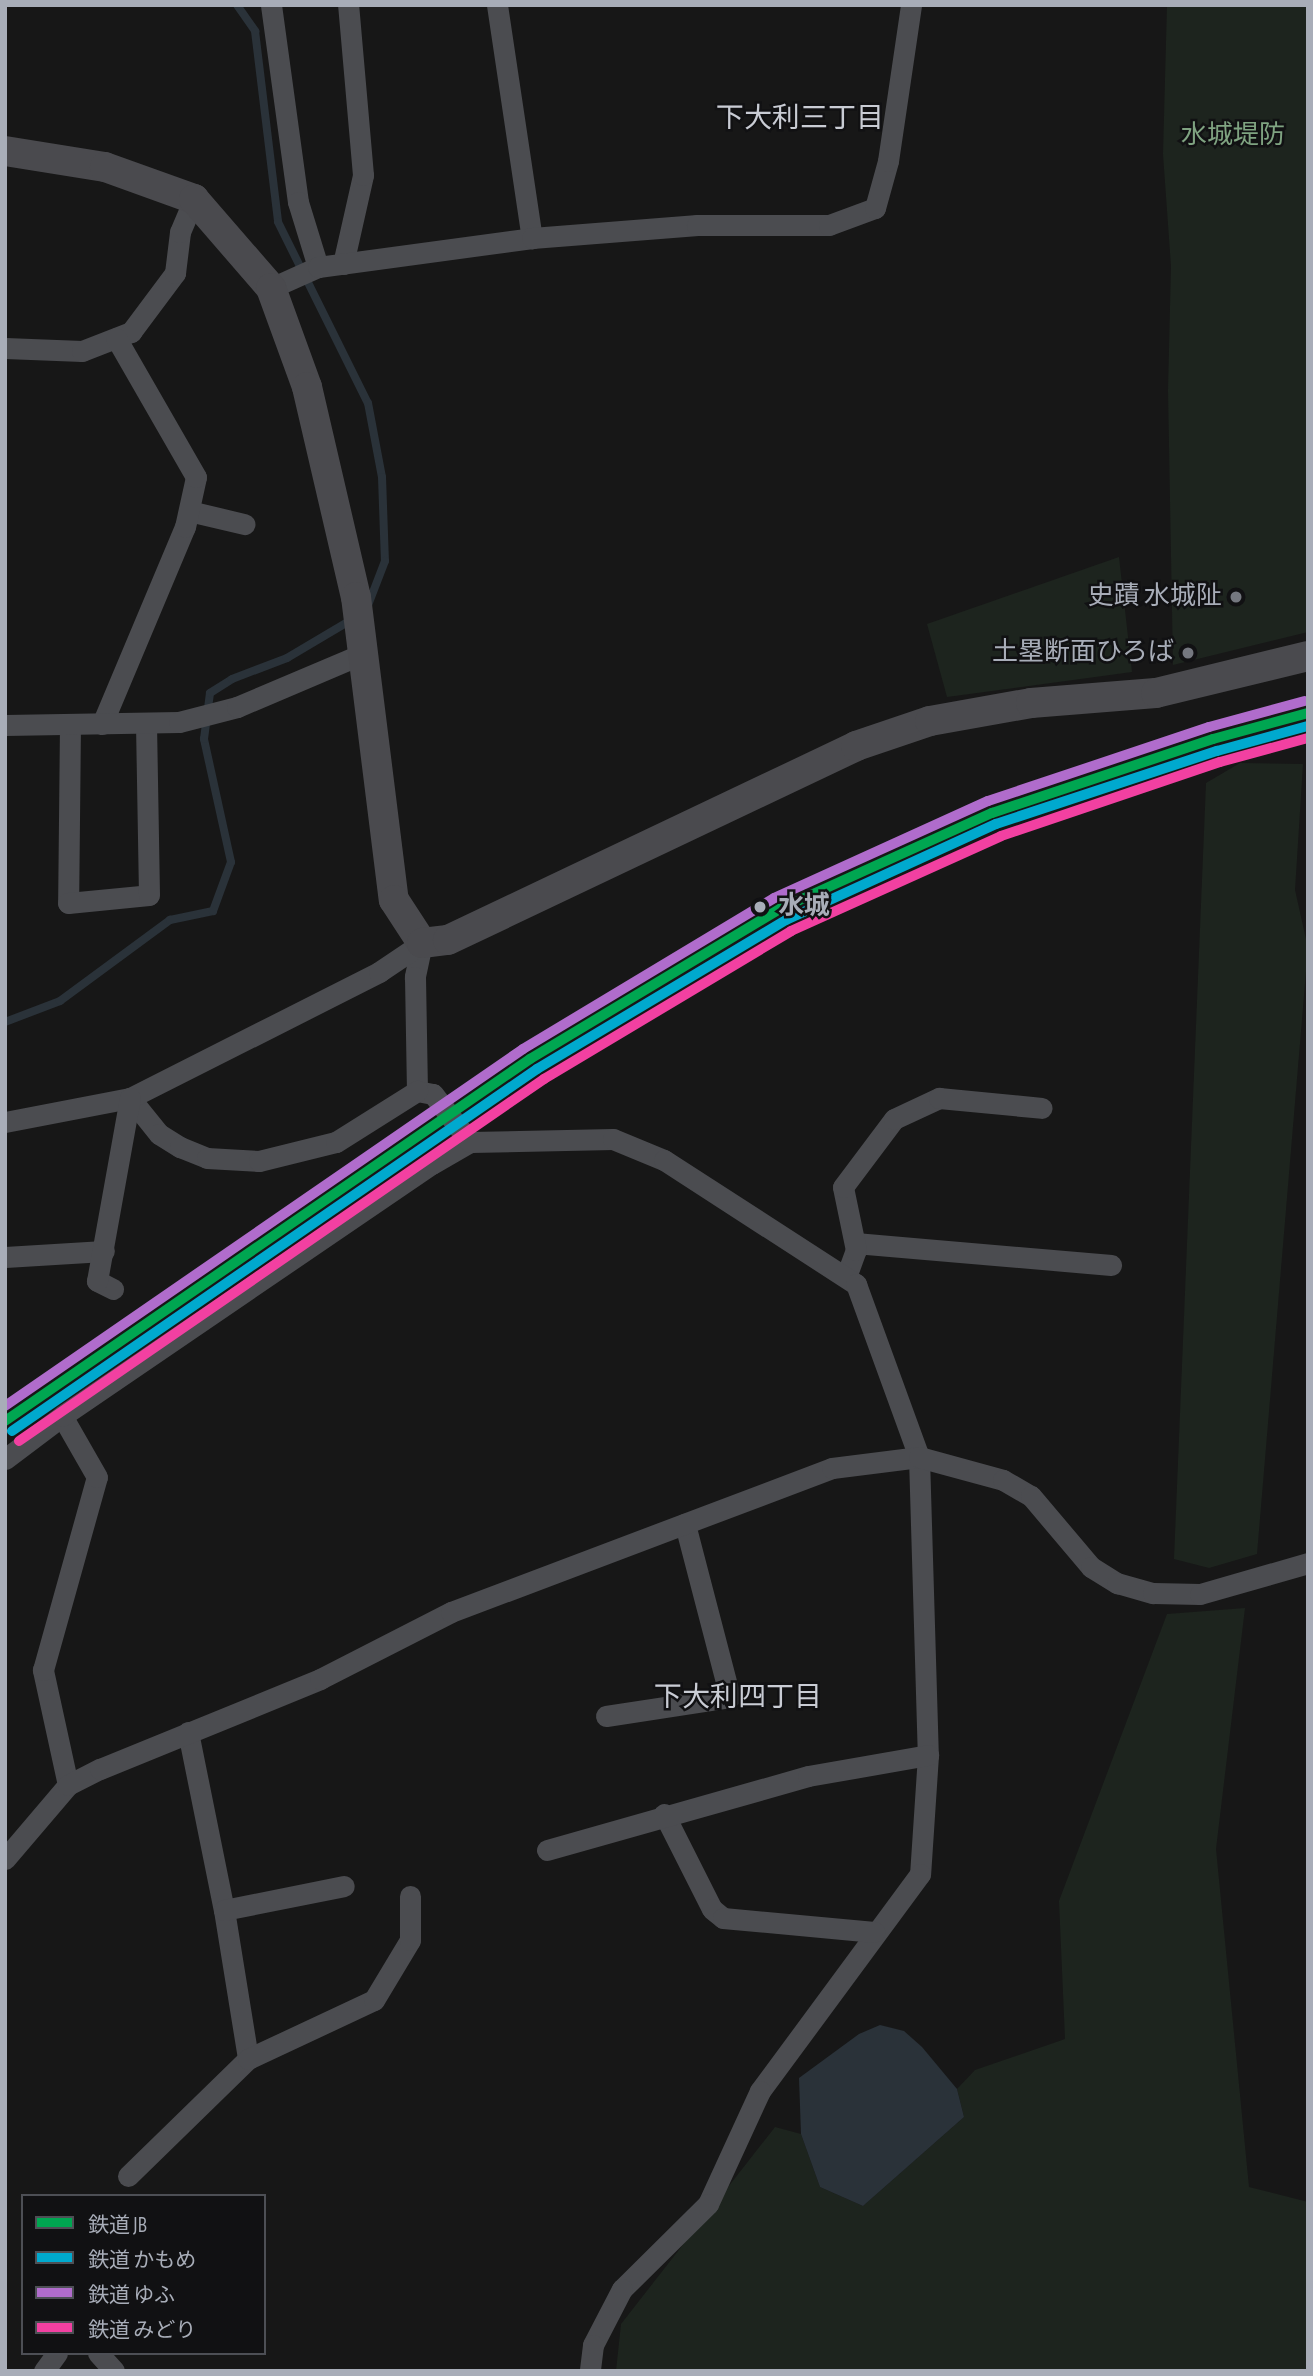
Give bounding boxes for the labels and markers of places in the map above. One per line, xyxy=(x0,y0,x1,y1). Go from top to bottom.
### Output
place label: 史蹟 水城阯 xyxy=(1088,581,1222,613)
marker: 史蹟 水城阯 xyxy=(1228,589,1244,605)
place label: 土塁断面ひろば xyxy=(992,637,1174,669)
marker: 土塁断面ひろば xyxy=(1180,645,1196,661)
place label: 水城 xyxy=(778,891,830,923)
marker: 水城 xyxy=(749,896,771,918)

